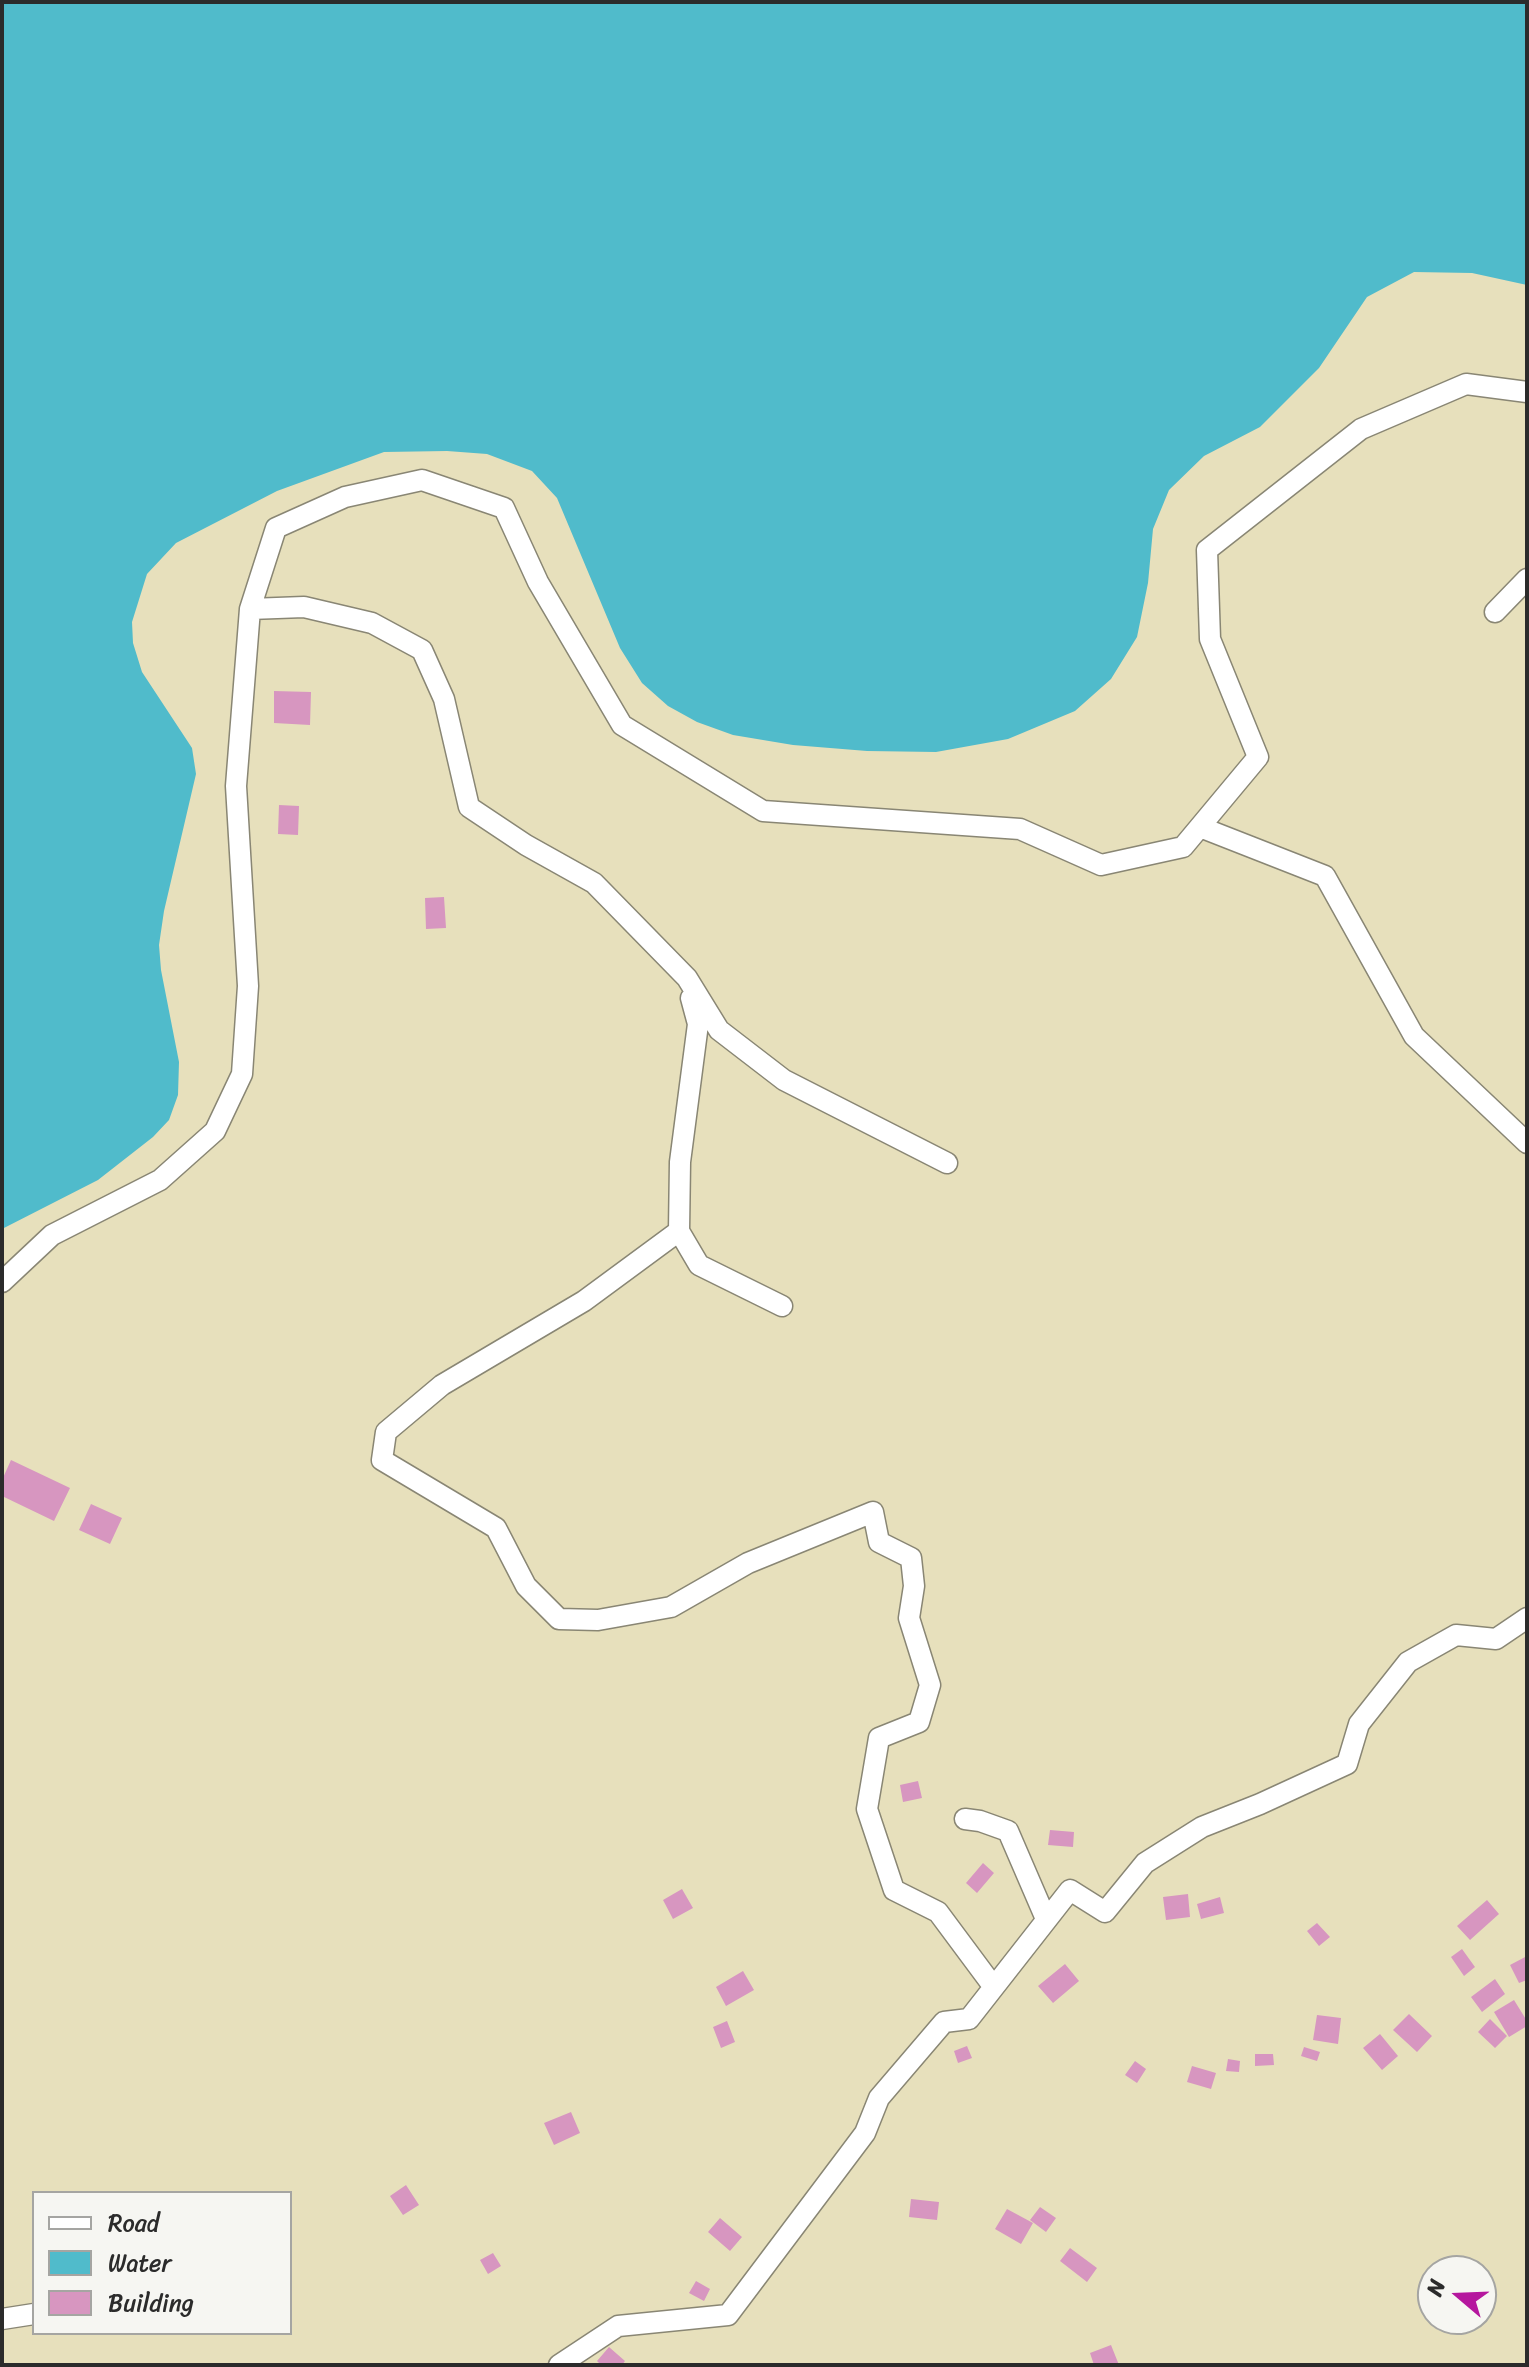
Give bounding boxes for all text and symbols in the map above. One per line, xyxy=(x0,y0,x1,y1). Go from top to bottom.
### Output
legend xyxy=(32,2191,292,2335)
text: Road xyxy=(108,2202,159,2244)
text: Water xyxy=(108,2242,171,2284)
north arrow xyxy=(1417,2255,1497,2335)
text: N xyxy=(1415,2274,1457,2301)
text: Building xyxy=(108,2282,194,2324)

